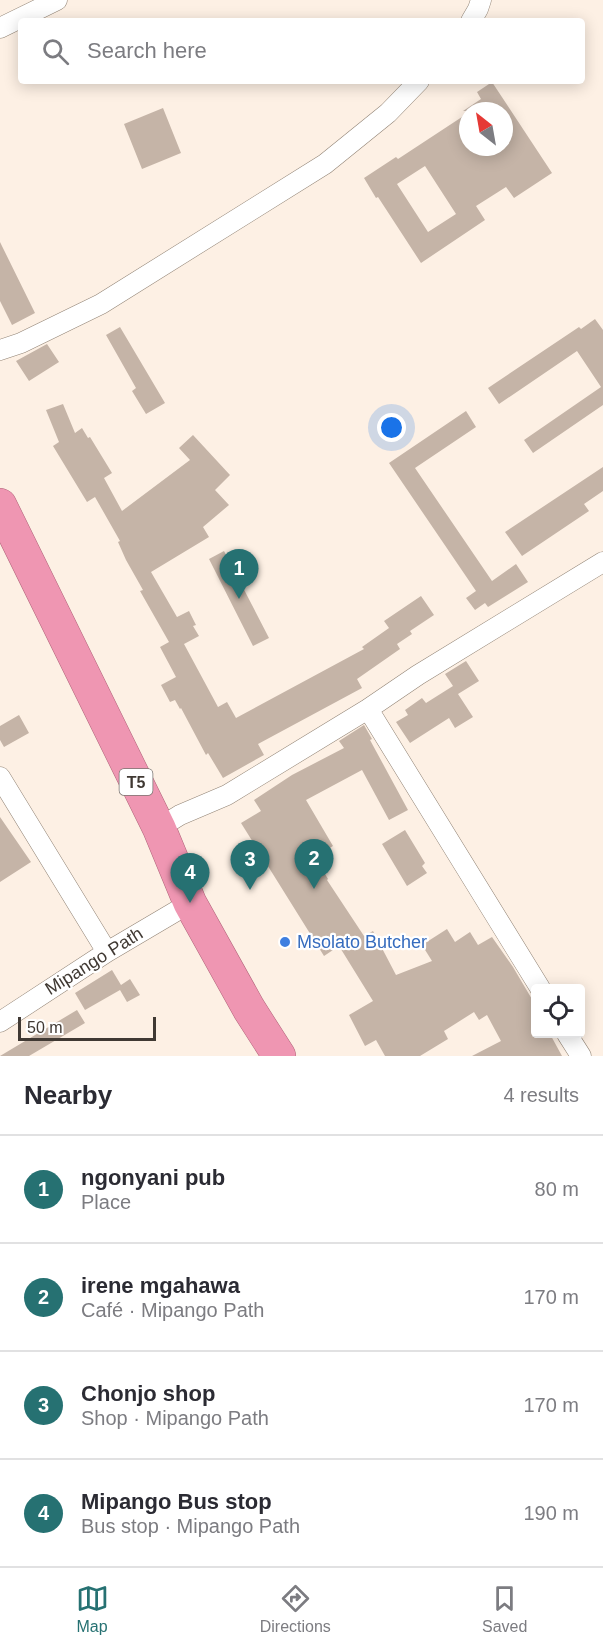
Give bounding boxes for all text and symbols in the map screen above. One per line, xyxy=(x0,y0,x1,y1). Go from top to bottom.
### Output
search box xyxy=(18,18,585,84)
icon: search xyxy=(39,35,72,68)
text: Search here xyxy=(87,38,207,63)
north arrow xyxy=(459,102,513,156)
your location xyxy=(377,413,406,442)
pin: 1 xyxy=(220,550,258,599)
road number: T5 xyxy=(120,769,152,795)
pin: 3 xyxy=(230,840,270,890)
pin: 2 xyxy=(294,840,334,889)
pin: 4 xyxy=(170,854,210,903)
street label: Mipango Path xyxy=(42,923,146,999)
place label: Msolato Butcher xyxy=(297,932,427,952)
marker: Msolato Butcher xyxy=(278,935,292,949)
map controls xyxy=(531,984,585,1038)
button: locate xyxy=(531,984,585,1038)
scale bar xyxy=(18,1014,156,1042)
text: 50 m xyxy=(27,1019,63,1036)
text: Nearby xyxy=(24,1080,112,1110)
text: 4 results xyxy=(503,1084,579,1106)
text: ngonyani pub xyxy=(81,1165,225,1190)
text: 1 xyxy=(38,1178,49,1200)
text: 80 m xyxy=(535,1178,579,1200)
text: Place xyxy=(81,1191,131,1213)
text: irene mgahawa xyxy=(81,1273,240,1298)
text: 2 xyxy=(38,1286,49,1308)
text: 170 m xyxy=(523,1286,579,1308)
text: Café · Mipango Path xyxy=(81,1299,264,1321)
text: Chonjo shop xyxy=(81,1381,215,1406)
text: 3 xyxy=(38,1394,49,1416)
text: 170 m xyxy=(523,1394,579,1416)
text: Shop · Mipango Path xyxy=(81,1407,269,1429)
text: Mipango Bus stop xyxy=(81,1489,272,1514)
text: 4 xyxy=(38,1502,49,1524)
text: 190 m xyxy=(523,1502,579,1524)
text: Bus stop · Mipango Path xyxy=(81,1515,300,1537)
tab: Map xyxy=(76,1582,109,1636)
tab: Directions xyxy=(260,1582,331,1636)
tab: Saved xyxy=(482,1582,527,1636)

